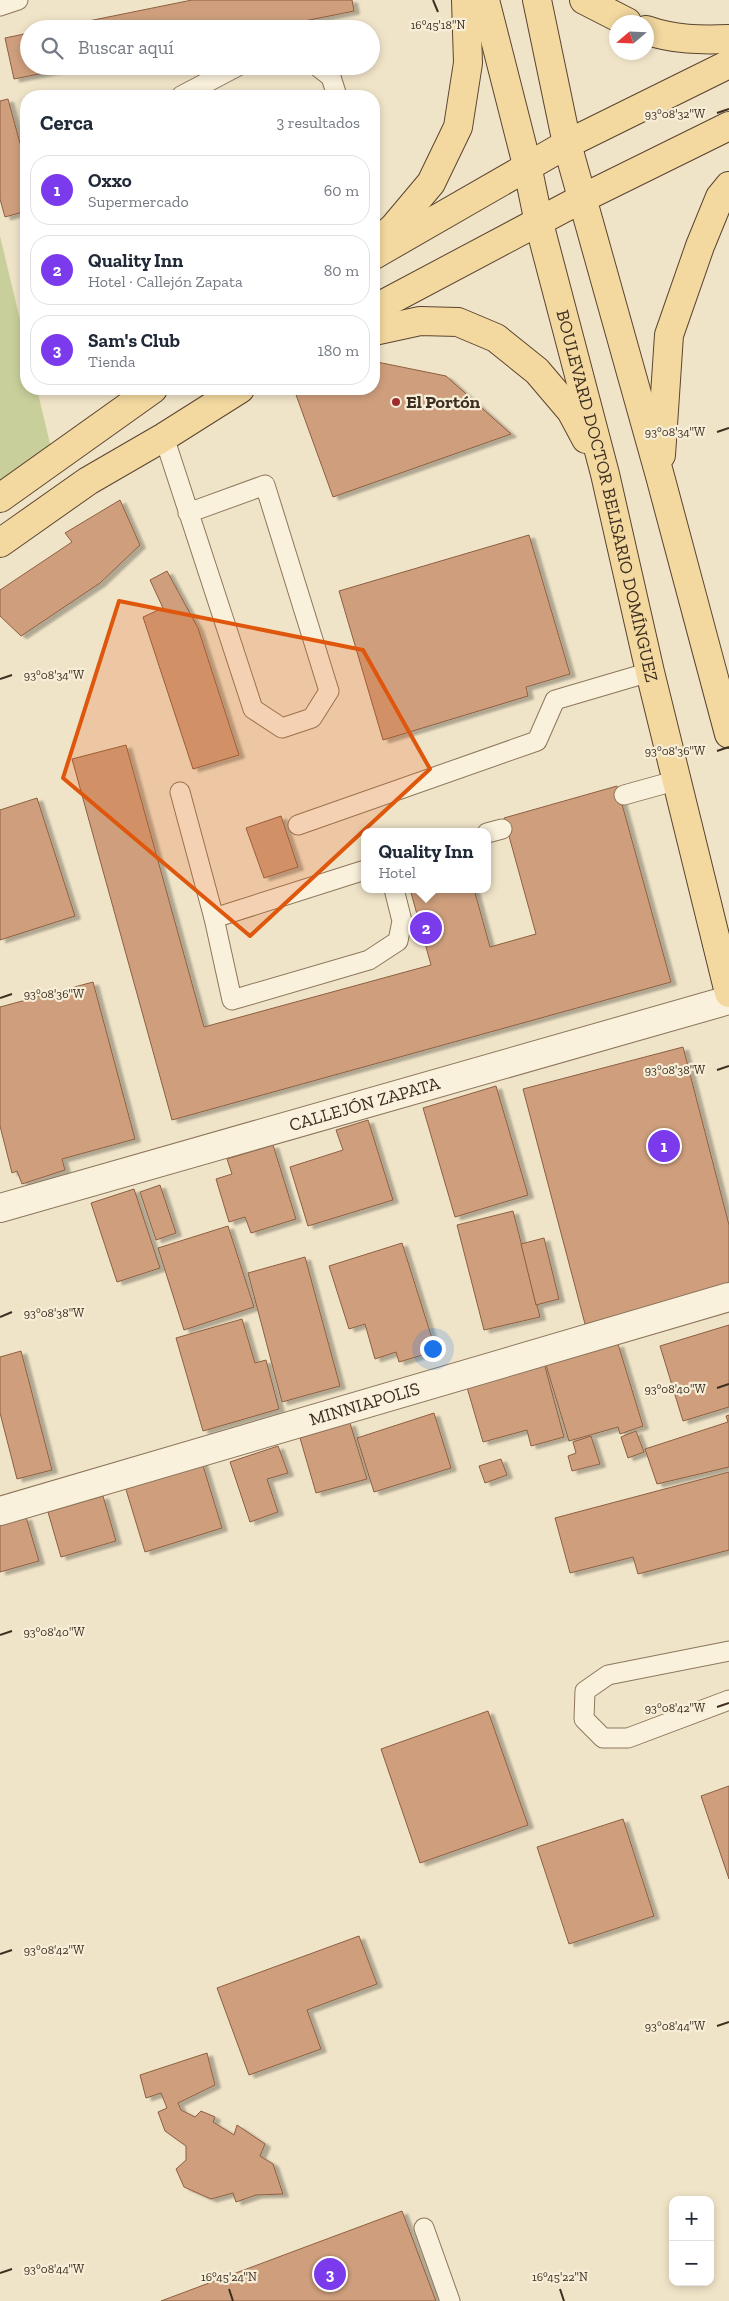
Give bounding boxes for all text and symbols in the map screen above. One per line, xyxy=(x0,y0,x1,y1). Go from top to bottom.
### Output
north arrow xyxy=(609,15,654,60)
text: 16°45'18"N xyxy=(411,18,465,32)
search box xyxy=(20,20,380,75)
icon: search xyxy=(38,34,66,62)
text: Buscar aquí xyxy=(78,36,174,59)
text: 93°08'32"W xyxy=(645,107,706,121)
text: Cerca xyxy=(40,110,93,135)
text: 3 resultados xyxy=(276,113,360,132)
text: Oxxo xyxy=(88,169,132,192)
text: 1 xyxy=(54,181,60,200)
text: 60 m xyxy=(324,181,359,200)
text: Supermercado xyxy=(88,192,189,211)
text: Quality Inn xyxy=(88,249,183,272)
text: 2 xyxy=(53,261,61,280)
text: 80 m xyxy=(324,261,359,280)
text: Hotel · Callejón Zapata xyxy=(88,272,243,291)
street label: BOULEVARD DOCTOR BELISARIO DOMÍNGUEZ xyxy=(551,308,663,685)
text: Sam's Club xyxy=(88,329,180,352)
text: 3 xyxy=(53,341,61,360)
text: 180 m xyxy=(318,341,359,360)
text: Tienda xyxy=(88,352,136,371)
place label: El Portón xyxy=(406,391,481,413)
marker: El Portón xyxy=(390,396,402,408)
text: 93°08'34"W xyxy=(645,425,706,439)
text: 93°08'34"W xyxy=(24,668,85,682)
text: 93°08'36"W xyxy=(645,744,706,758)
popup xyxy=(361,828,491,893)
text: Quality Inn xyxy=(378,840,474,863)
text: Hotel xyxy=(378,863,416,882)
pin: 2 xyxy=(410,909,442,947)
text: 93°08'36"W xyxy=(24,987,85,1001)
text: 93°08'38"W xyxy=(645,1063,706,1077)
street label: CALLEJÓN ZAPATA xyxy=(287,1072,443,1136)
pin: 1 xyxy=(648,1127,680,1165)
text: 93°08'38"W xyxy=(24,1306,85,1320)
your location xyxy=(420,1336,446,1362)
street label: MINNIAPOLIS xyxy=(307,1377,423,1431)
text: 93°08'40"W xyxy=(644,1382,706,1396)
text: 93°08'40"W xyxy=(23,1625,85,1639)
text: 93°08'42"W xyxy=(645,1701,706,1715)
text: 93°08'42"W xyxy=(24,1943,85,1957)
text: 93°08'44"W xyxy=(645,2019,706,2033)
map controls xyxy=(669,2196,714,2286)
button: + xyxy=(669,2196,714,2241)
button: − xyxy=(669,2241,714,2286)
pin: 3 xyxy=(314,2255,346,2293)
text: 93°08'44"W xyxy=(24,2262,85,2276)
text: 16°45'24"N xyxy=(201,2270,257,2284)
text: 16°45'22"N xyxy=(532,2270,588,2284)

